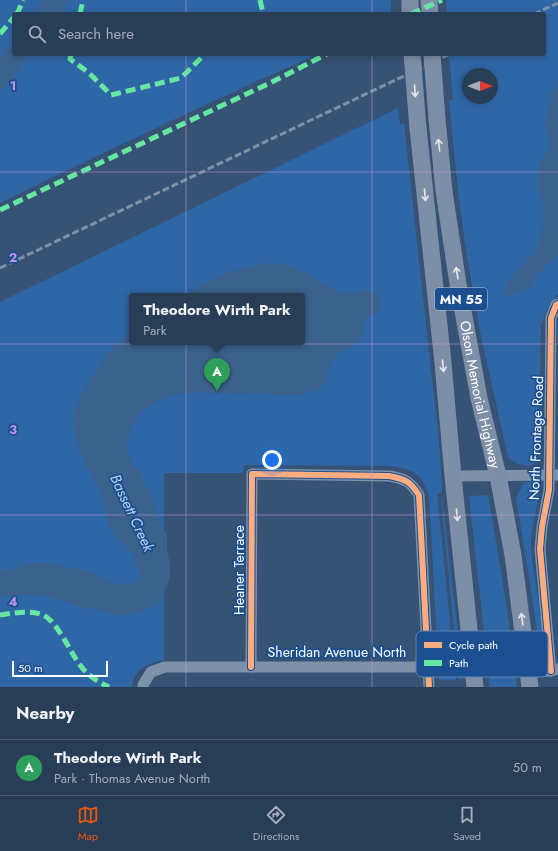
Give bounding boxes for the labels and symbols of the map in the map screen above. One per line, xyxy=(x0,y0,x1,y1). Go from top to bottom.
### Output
north arrow xyxy=(462,68,498,104)
text: 1 xyxy=(10,76,16,95)
one-way arrow xyxy=(412,84,419,97)
one-way arrow xyxy=(436,139,443,152)
one-way arrow xyxy=(421,188,428,201)
text: 2 xyxy=(9,248,17,267)
one-way arrow xyxy=(453,267,461,280)
road number: MN 55 xyxy=(435,288,487,310)
street label: Olson Memorial Highway xyxy=(455,319,506,471)
pin: A xyxy=(204,358,230,391)
one-way arrow xyxy=(439,359,447,372)
street label: North Frontage Road xyxy=(524,376,548,500)
text: 3 xyxy=(9,420,17,439)
your location xyxy=(262,450,282,470)
water label: Bassett Creek xyxy=(104,471,160,556)
one-way arrow xyxy=(453,508,461,521)
street label: Heaner Terrace xyxy=(229,525,249,615)
text: 4 xyxy=(8,592,18,611)
one-way arrow xyxy=(518,613,526,626)
legend xyxy=(416,631,548,677)
text: Cycle path xyxy=(449,637,498,653)
street label: Sheridan Avenue North xyxy=(268,642,406,662)
text: Path xyxy=(449,655,468,671)
scale bar xyxy=(12,659,108,678)

